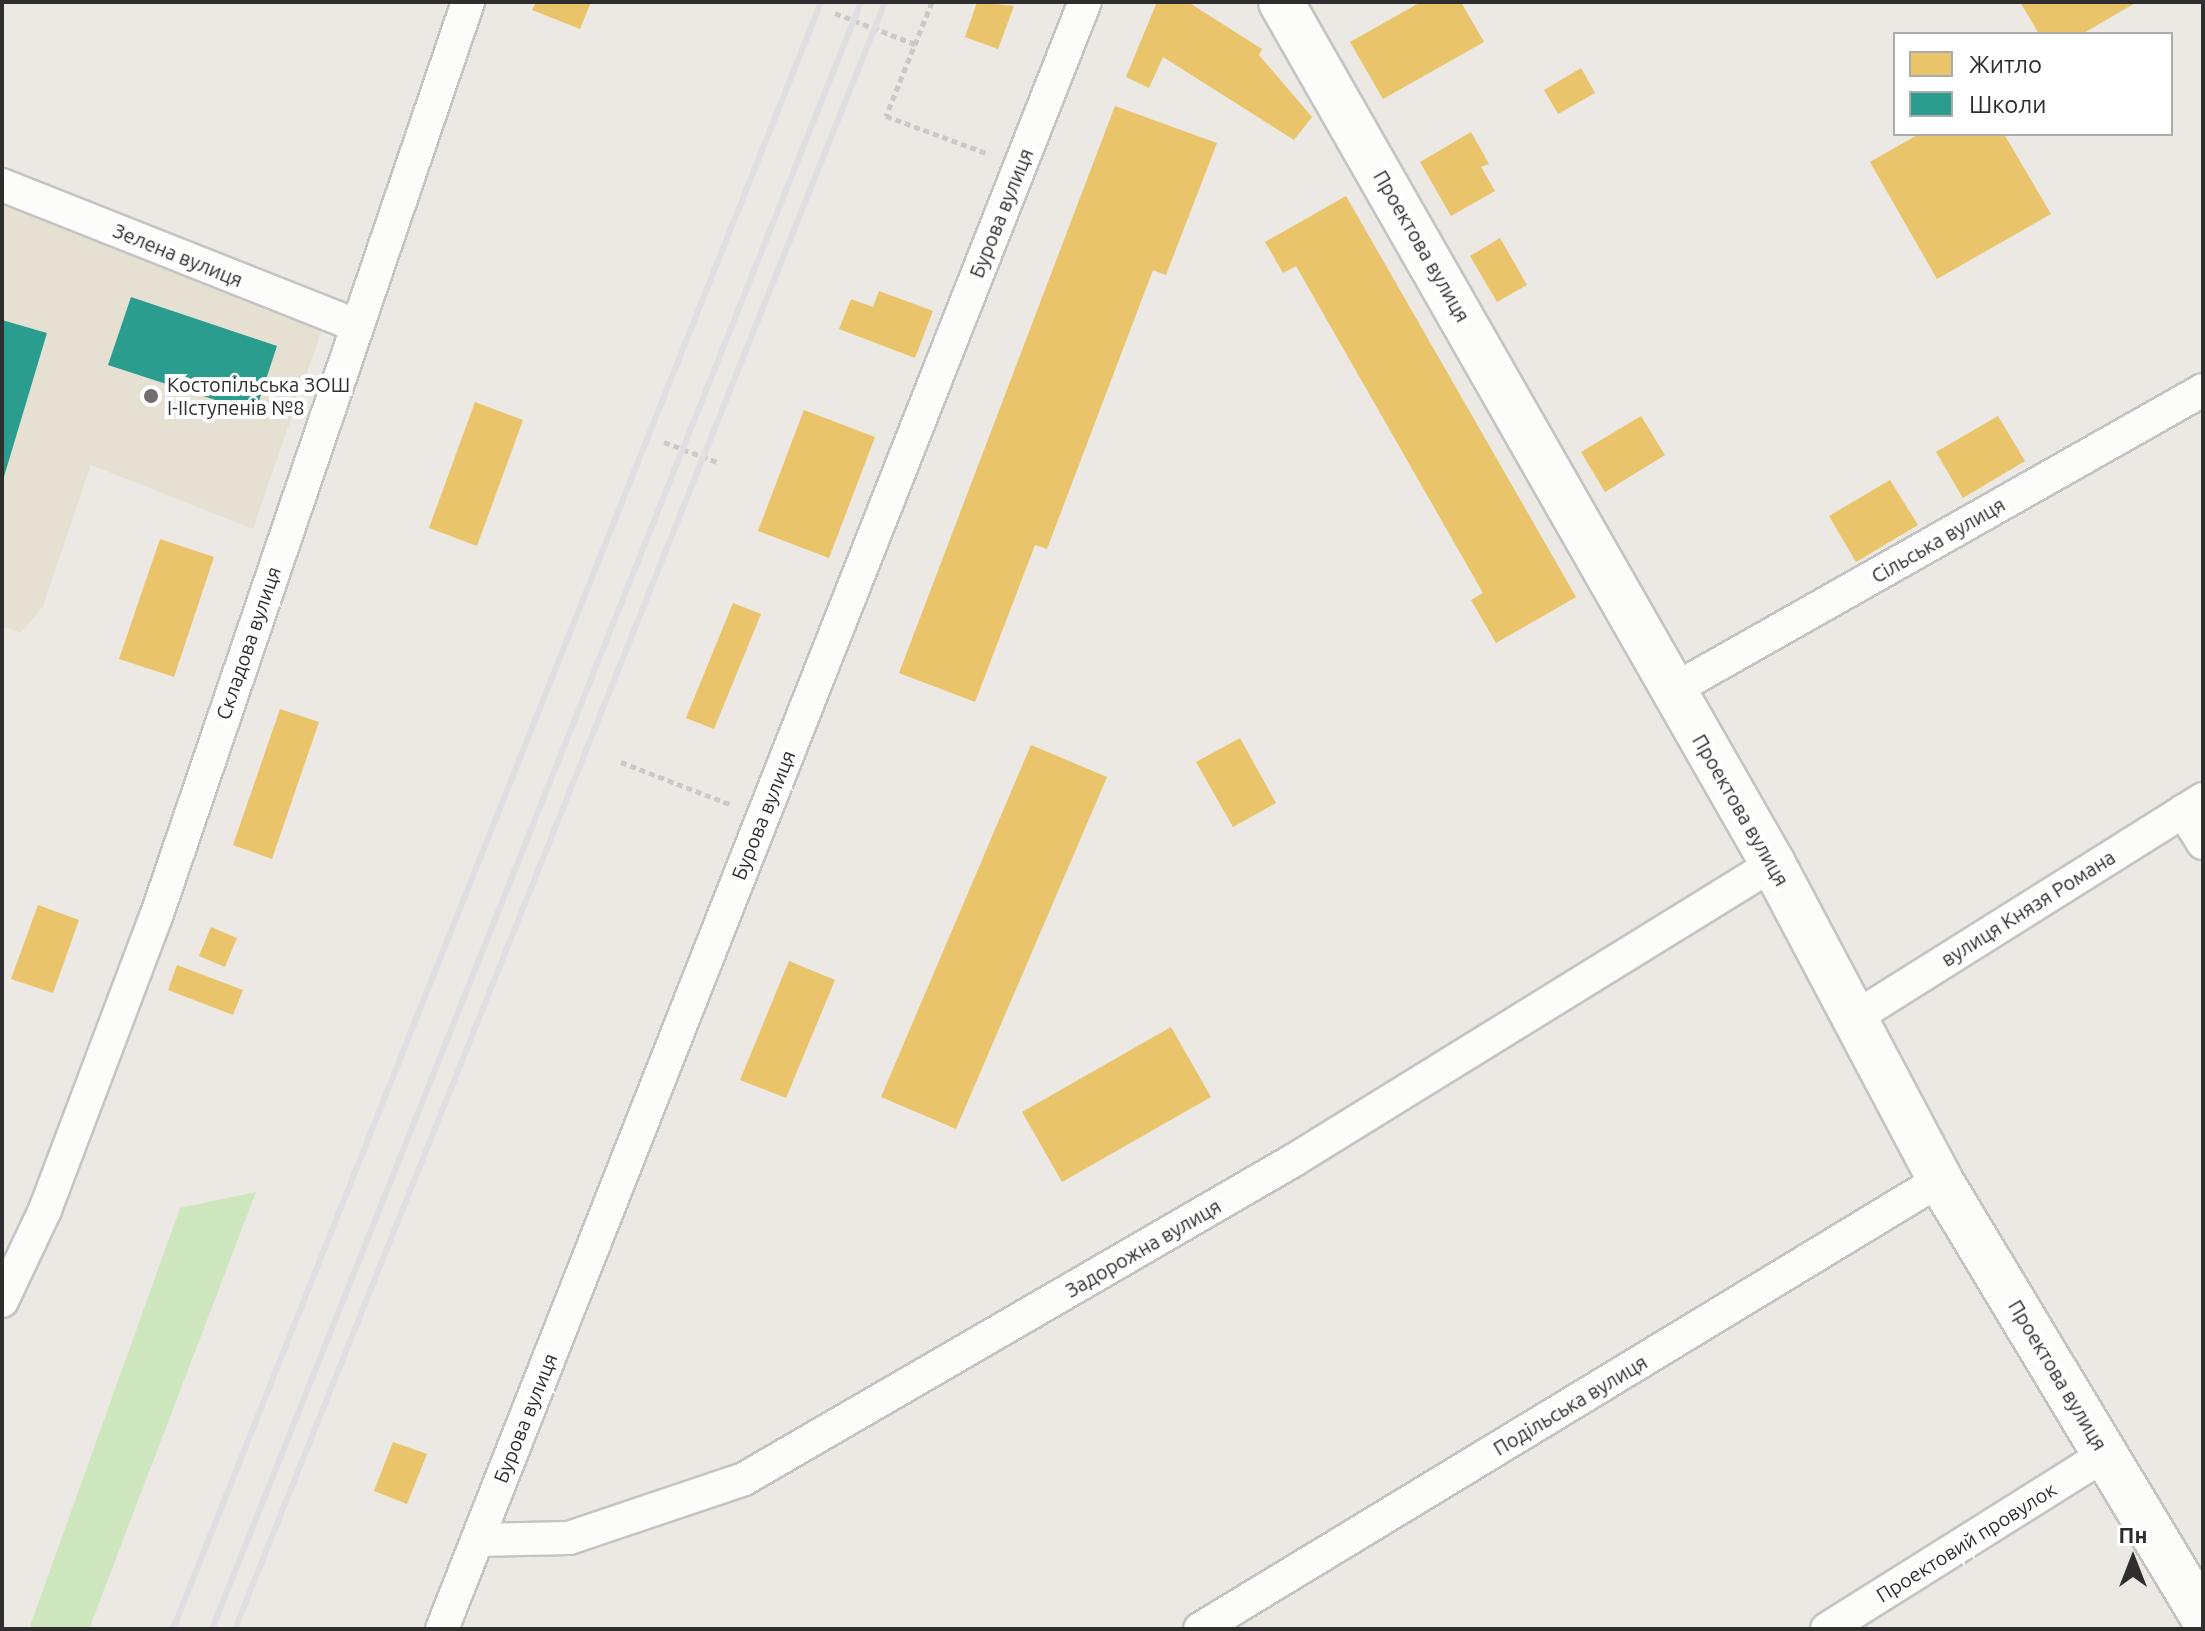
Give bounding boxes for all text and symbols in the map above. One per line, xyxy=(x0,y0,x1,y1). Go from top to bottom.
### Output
legend xyxy=(1893,32,2173,136)
text: Житло xyxy=(1969,51,2042,78)
text: Школи xyxy=(1969,91,2047,118)
street label: Бурова вулиця xyxy=(964,145,1038,281)
street label: Проектова вулиця xyxy=(1369,166,1475,326)
street label: Зелена вулиця xyxy=(110,218,246,292)
place label: Костопільська ЗОШ І-ІІступенів №8 xyxy=(167,372,350,419)
marker: Костопільська ЗОШ І-ІІступенів №8 xyxy=(142,387,160,405)
street label: Сільська вулиця xyxy=(1867,492,2009,588)
street label: Складова вулиця xyxy=(211,563,285,723)
street label: Проектова вулиця xyxy=(1688,730,1794,890)
street label: Бурова вулиця xyxy=(726,747,800,883)
street label: вулиця Князя Романа xyxy=(1937,845,2119,971)
street label: Задорожна вулиця xyxy=(1061,1194,1225,1302)
street label: Проектова вулиця xyxy=(2004,1295,2112,1455)
street label: Бурова вулиця xyxy=(488,1350,562,1486)
street label: Подільська вулиця xyxy=(1489,1350,1651,1460)
street label: Проектовий провулок xyxy=(1872,1477,2060,1607)
north arrow xyxy=(2093,1519,2173,1599)
text: Пн xyxy=(2119,1522,2147,1547)

